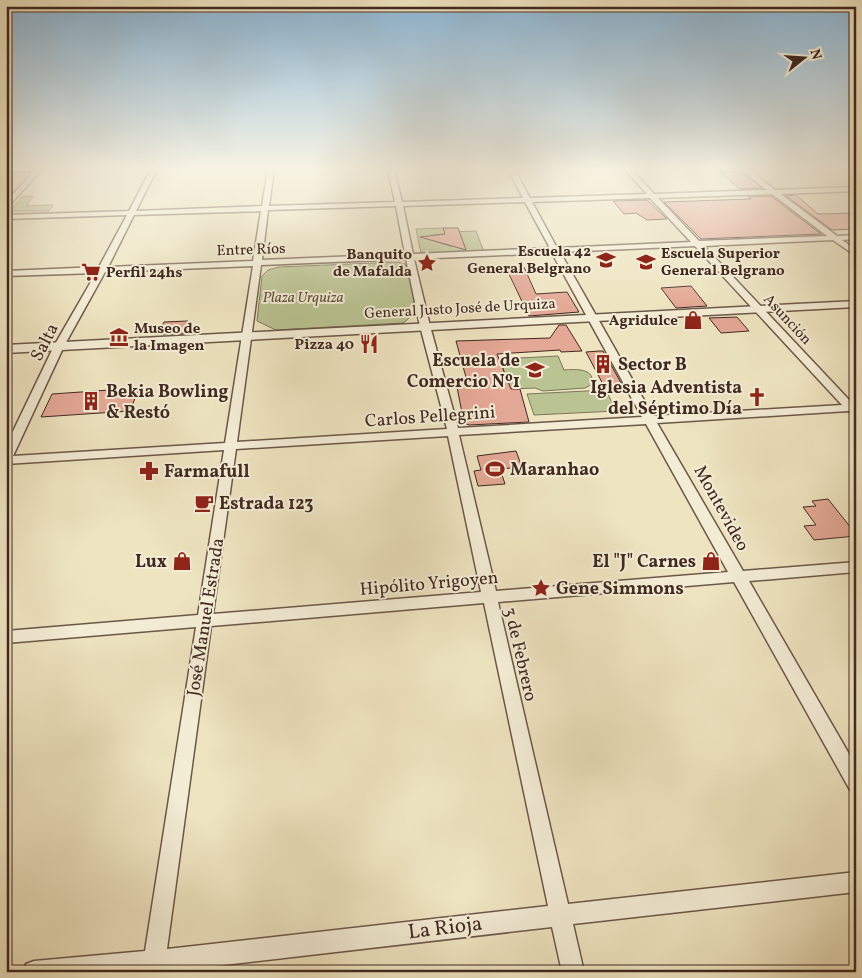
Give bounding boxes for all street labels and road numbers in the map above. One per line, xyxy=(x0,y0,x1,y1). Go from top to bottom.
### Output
street label: Entre Ríos xyxy=(216,239,286,262)
street label: Asunción xyxy=(758,290,816,350)
street label: General Justo José de Urquiza xyxy=(364,294,556,325)
street label: Salta xyxy=(25,319,65,366)
street label: Carlos Pellegrini xyxy=(364,400,496,435)
street label: Montevideo xyxy=(687,461,755,556)
street label: José Manuel Estrada xyxy=(182,536,231,698)
street label: Hipólito Yrigoyen xyxy=(359,566,500,603)
street label: 3 de Febrero xyxy=(497,605,543,704)
street label: La Rioja xyxy=(406,910,484,947)

